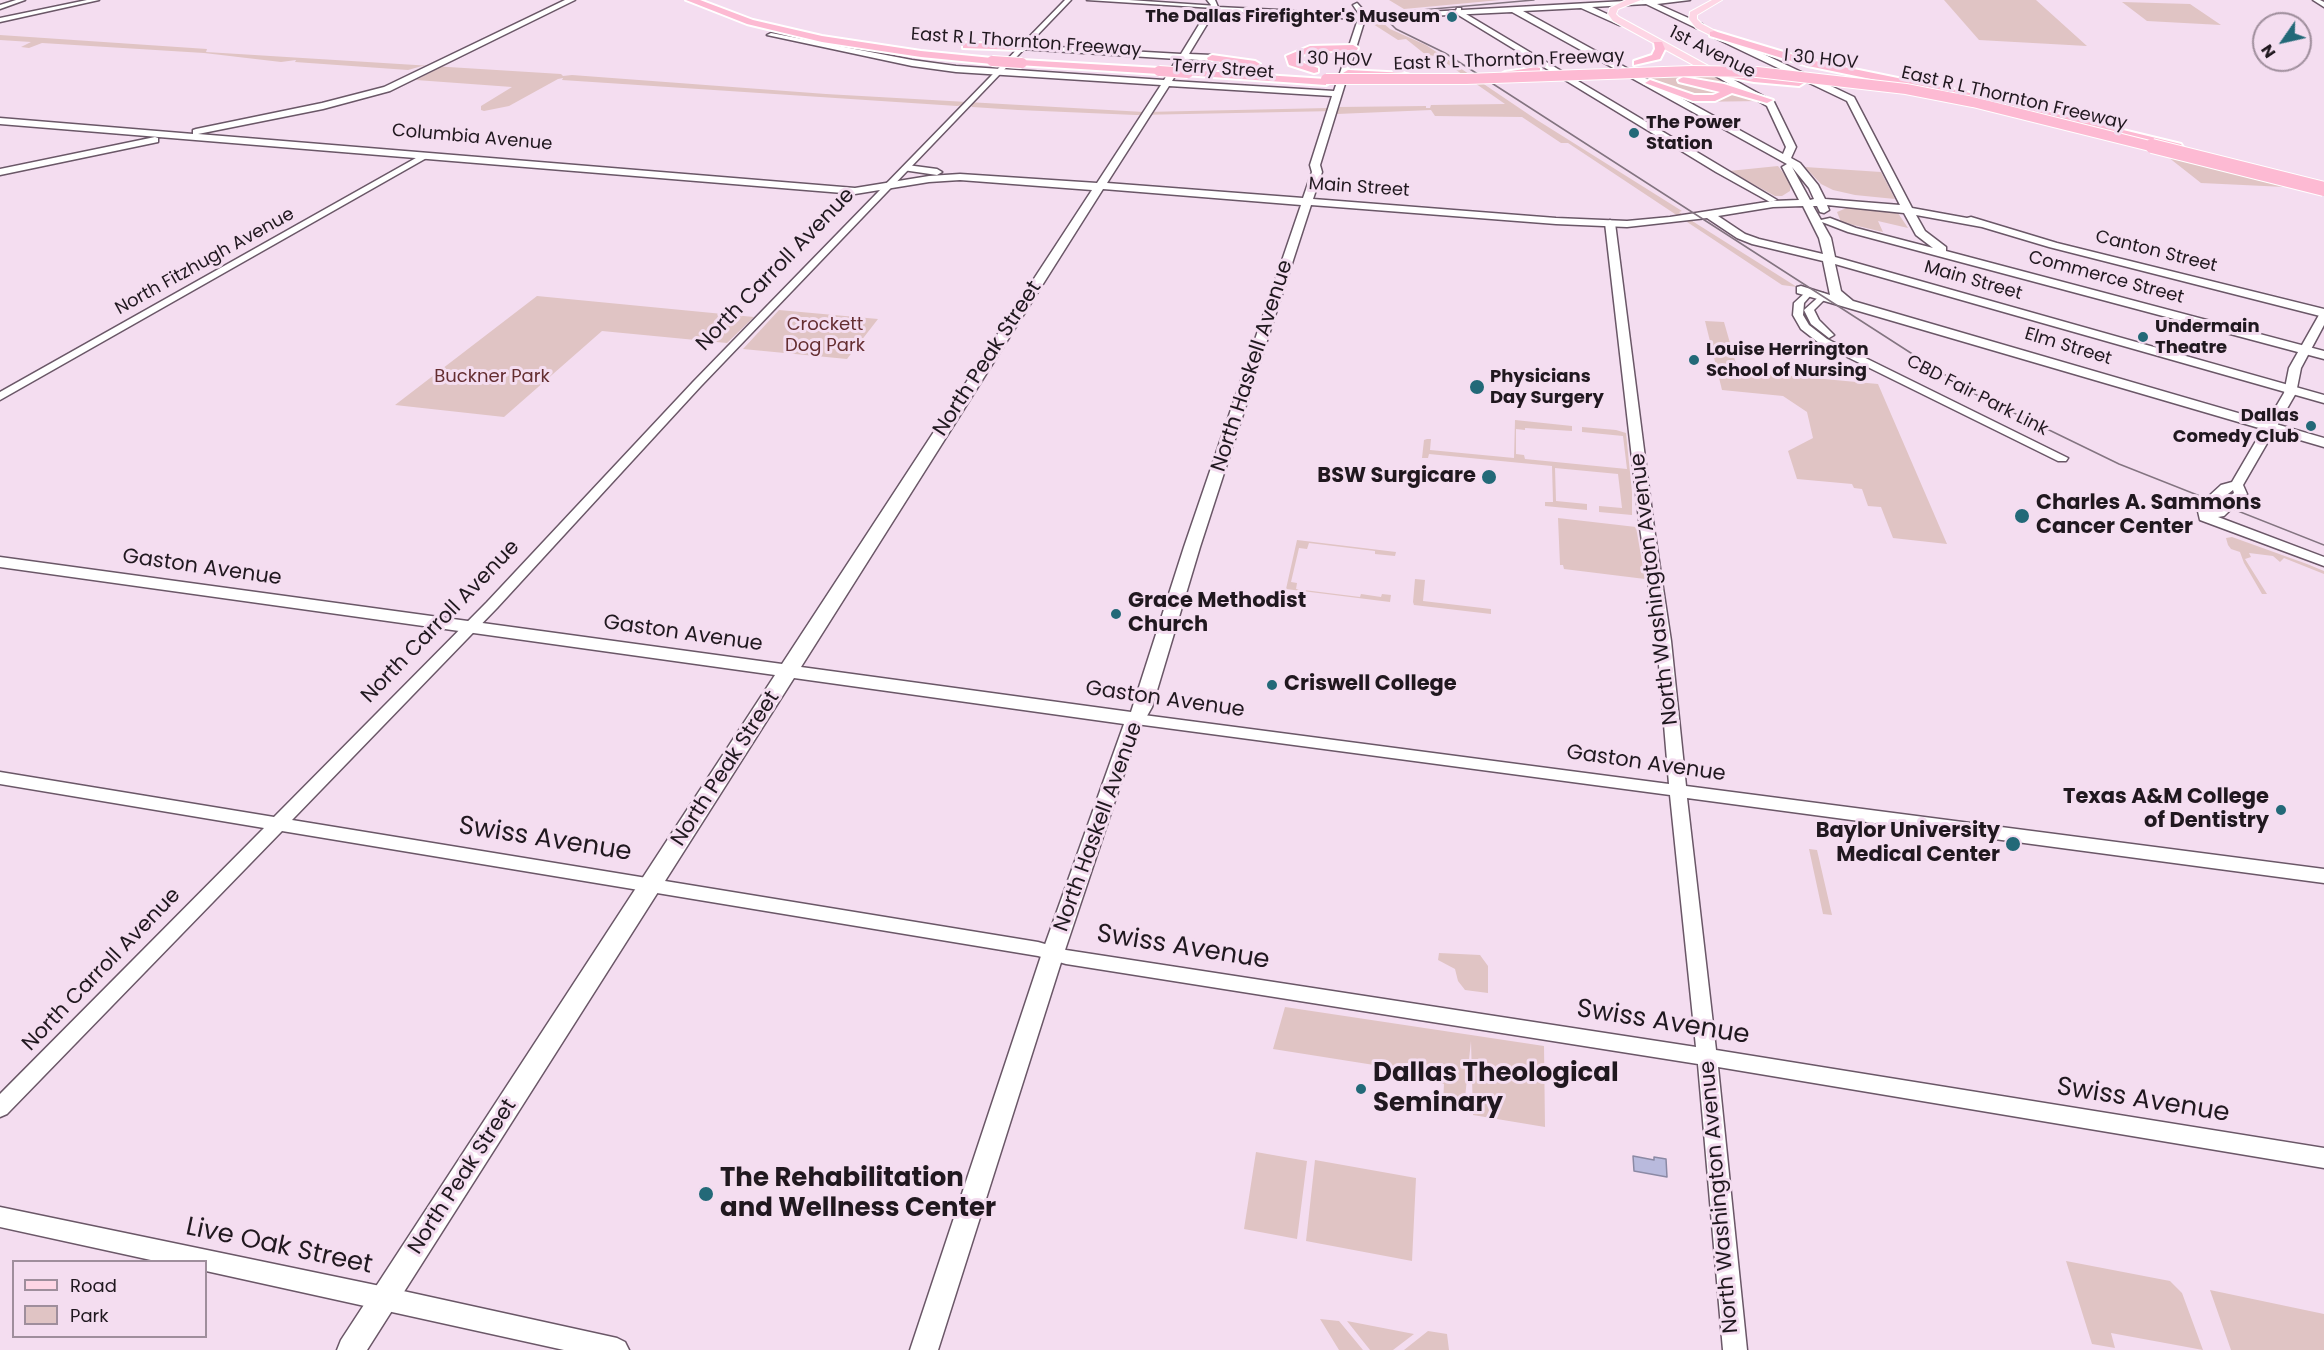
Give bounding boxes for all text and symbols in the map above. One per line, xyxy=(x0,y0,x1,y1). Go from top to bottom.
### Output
place label: The Dallas Firefighter's Museum xyxy=(1145,6,1440,28)
marker: The Dallas Firefighter's Museum xyxy=(1445,10,1459,24)
north arrow xyxy=(2252,12,2312,72)
street label: 1st Avenue xyxy=(1665,22,1759,84)
street label: East R L Thornton Freeway xyxy=(910,24,1142,62)
text: N xyxy=(2255,40,2281,63)
street label: I 30 HOV xyxy=(1783,45,1859,75)
street label: East R L Thornton Freeway xyxy=(1393,46,1625,76)
street label: I 30 HOV xyxy=(1297,48,1373,72)
street label: Terry Street xyxy=(1171,56,1275,84)
street label: East R L Thornton Freeway xyxy=(1899,62,2129,136)
place label: The Power Station xyxy=(1646,112,1741,154)
street label: Columbia Avenue xyxy=(391,120,553,156)
marker: The Power Station xyxy=(1627,126,1641,140)
street label: Main Street xyxy=(1308,174,1410,202)
street label: North Carroll Avenue xyxy=(692,183,860,357)
street label: North Fitzhugh Avenue xyxy=(112,204,298,320)
street label: Canton Street xyxy=(2093,226,2219,278)
street label: Commerce Street xyxy=(2026,247,2186,309)
street label: North Haskell Avenue xyxy=(1207,257,1299,475)
street label: Main Street xyxy=(1921,257,2025,305)
street label: North Peak Street xyxy=(928,277,1048,441)
park label: Crockett Dog Park xyxy=(785,314,865,356)
place label: Undermain Theatre xyxy=(2155,316,2260,358)
street label: Elm Street xyxy=(2022,324,2114,370)
marker: Undermain Theatre xyxy=(2136,330,2150,344)
place label: Louise Herrington School of Nursing xyxy=(1706,339,1869,382)
street label: CBD Fair Park Link xyxy=(1903,351,2051,441)
marker: Louise Herrington School of Nursing xyxy=(1687,353,1701,367)
park label: Buckner Park xyxy=(434,366,550,388)
place label: Physicians Day Surgery xyxy=(1490,366,1604,409)
marker: Physicians Day Surgery xyxy=(1468,378,1486,396)
place label: Dallas Comedy Club xyxy=(2173,405,2299,448)
marker: Dallas Comedy Club xyxy=(2304,419,2318,433)
street label: North Washington Avenue xyxy=(1626,452,1684,726)
place label: BSW Surgicare xyxy=(1317,464,1476,490)
marker: BSW Surgicare xyxy=(1480,468,1498,486)
place label: Charles A. Sammons Cancer Center xyxy=(2036,491,2261,541)
marker: Charles A. Sammons Cancer Center xyxy=(2013,507,2031,525)
street label: North Carroll Avenue xyxy=(357,535,525,709)
street label: Gaston Avenue xyxy=(121,544,283,592)
place label: Grace Methodist Church xyxy=(1128,589,1306,639)
marker: Grace Methodist Church xyxy=(1109,607,1123,621)
street label: Gaston Avenue xyxy=(602,610,764,658)
place label: Criswell College xyxy=(1284,672,1457,698)
street label: Gaston Avenue xyxy=(1084,676,1246,724)
marker: Criswell College xyxy=(1265,678,1279,692)
street label: North Peak Street xyxy=(666,687,786,851)
street label: North Haskell Avenue xyxy=(1049,719,1149,935)
street label: Gaston Avenue xyxy=(1565,740,1727,788)
place label: Texas A&M College of Dentistry xyxy=(2063,785,2269,835)
marker: Texas A&M College of Dentistry xyxy=(2274,803,2288,817)
street label: Swiss Avenue xyxy=(456,811,634,869)
place label: Baylor University Medical Center xyxy=(1816,819,2000,869)
marker: Baylor University Medical Center xyxy=(2004,835,2022,853)
street label: North Carroll Avenue xyxy=(18,883,186,1057)
street label: Swiss Avenue xyxy=(1094,919,1272,977)
street label: Swiss Avenue xyxy=(1574,994,1752,1052)
place label: Dallas Theological Seminary xyxy=(1373,1058,1619,1120)
street label: North Washington Avenue xyxy=(1696,1060,1744,1334)
street label: Swiss Avenue xyxy=(2054,1072,2232,1130)
marker: Dallas Theological Seminary xyxy=(1354,1082,1368,1096)
street label: North Peak Street xyxy=(403,1095,523,1259)
place label: The Rehabilitation and Wellness Center xyxy=(720,1163,996,1224)
marker: The Rehabilitation and Wellness Center xyxy=(697,1185,715,1203)
street label: Live Oak Street xyxy=(183,1212,375,1282)
legend xyxy=(12,1260,207,1338)
text: Road xyxy=(70,1273,117,1298)
text: Park xyxy=(70,1303,109,1328)

